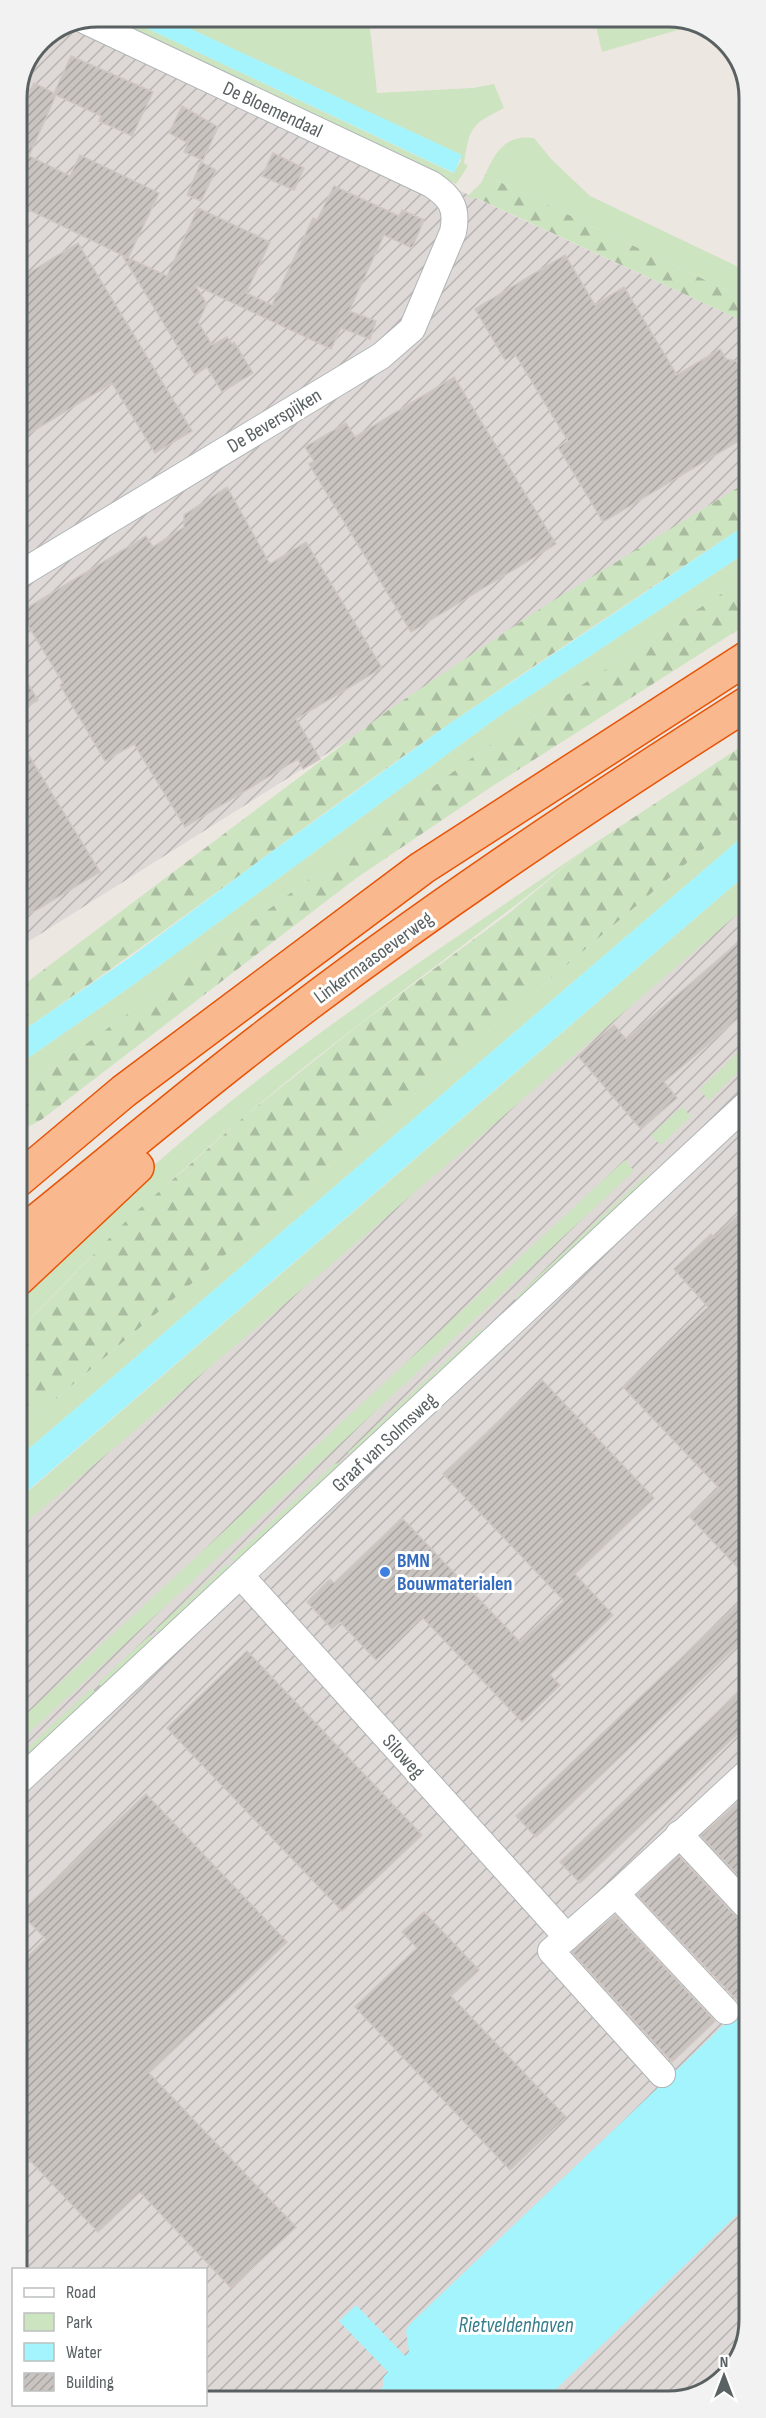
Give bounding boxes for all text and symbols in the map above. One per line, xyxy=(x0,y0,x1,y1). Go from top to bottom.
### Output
street label: De Bloemendaal xyxy=(219,76,326,143)
street label: De Beverspijken xyxy=(223,383,326,458)
street label: Linkermaasoeverweg xyxy=(309,907,438,1009)
street label: Graaf van Solmsweg xyxy=(327,1388,442,1497)
place label: BMN Bouwmaterialen xyxy=(397,1549,512,1596)
marker: BMN Bouwmaterialen xyxy=(378,1565,392,1579)
street label: Siloweg xyxy=(377,1730,429,1784)
legend xyxy=(12,2268,207,2406)
text: Road xyxy=(66,2282,96,2303)
text: Park xyxy=(66,2312,92,2333)
water label: Rietveldenhaven xyxy=(458,2313,574,2338)
text: Water xyxy=(66,2342,102,2363)
north arrow xyxy=(694,2346,754,2406)
text: N xyxy=(720,2353,728,2372)
text: Building xyxy=(66,2372,114,2393)

